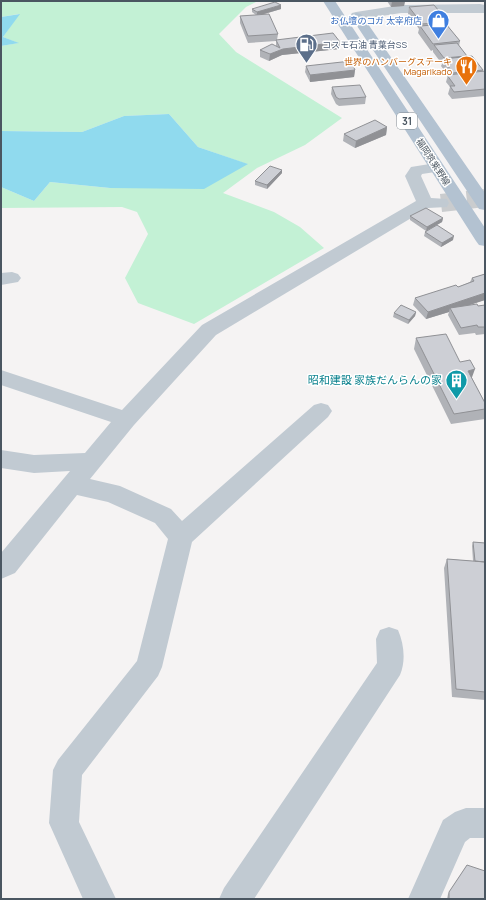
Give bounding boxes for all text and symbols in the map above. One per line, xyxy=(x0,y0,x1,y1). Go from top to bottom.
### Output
shop icon: お仏壇のコガ 太宰府店 xyxy=(425,8,451,41)
place label: お仏壇のコガ 太宰府店 xyxy=(330,14,422,27)
fuel station icon: コスモ石油 青葉台SS xyxy=(293,32,319,65)
place label: コスモ石油 青葉台SS xyxy=(322,38,407,51)
restaurant icon: 世界のハンバーグステーキ Magarikado xyxy=(454,54,480,87)
place label: 世界のハンバーグステーキ Magarikado xyxy=(344,55,452,78)
road number: 31 xyxy=(397,113,417,129)
street label: 福岡筑紫野線 xyxy=(413,136,454,189)
building icon: 昭和建設 家族だんらんの家 xyxy=(444,367,470,400)
place label: 昭和建設 家族だんらんの家 xyxy=(308,372,442,387)

